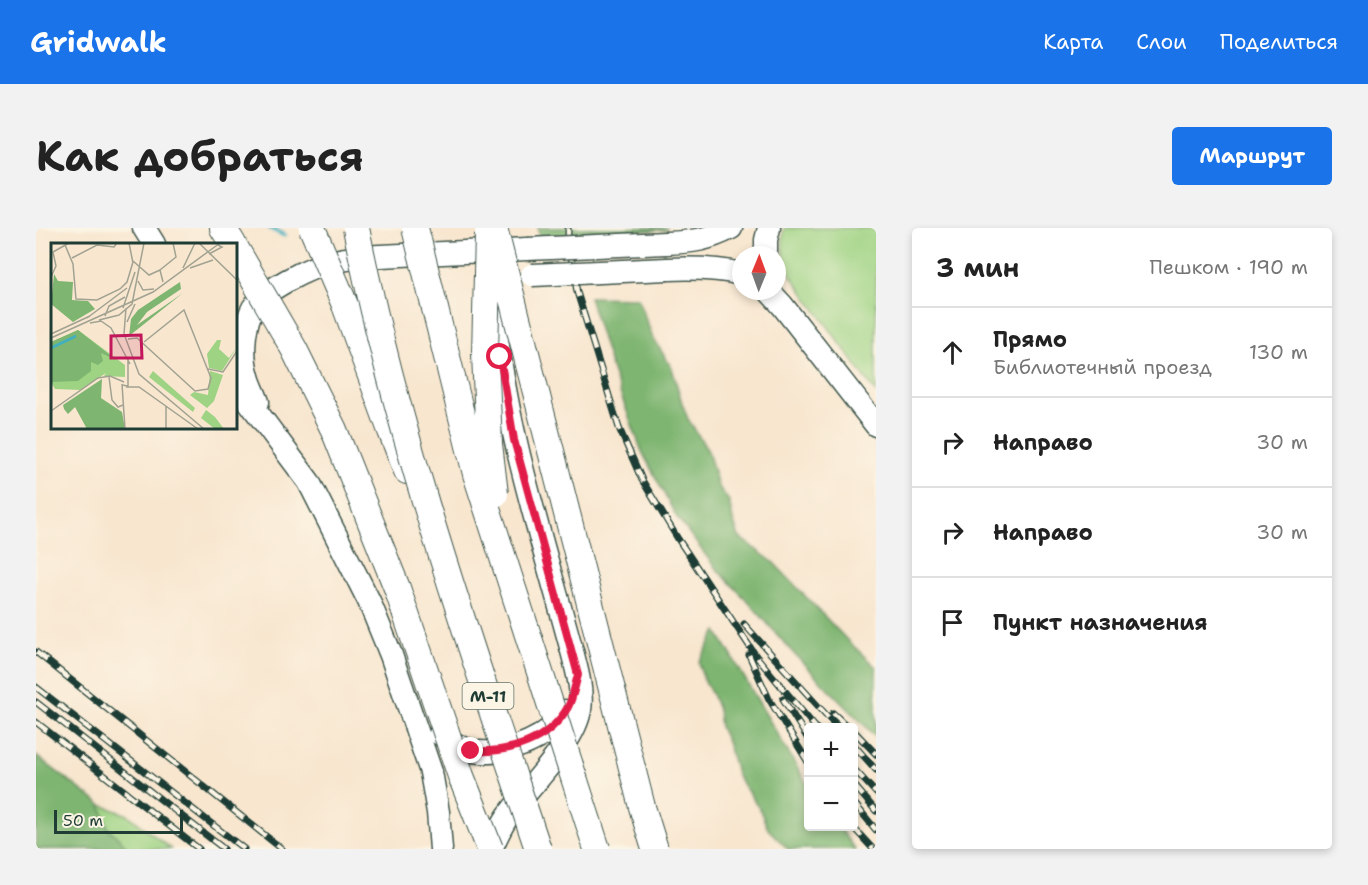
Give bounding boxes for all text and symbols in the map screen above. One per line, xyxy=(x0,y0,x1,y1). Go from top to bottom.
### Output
text: Gridwalk xyxy=(30,23,167,61)
text: Карта xyxy=(1043,28,1103,56)
text: Слои xyxy=(1136,28,1187,56)
text: Поделиться xyxy=(1220,28,1338,56)
button: Маршрут xyxy=(1172,127,1332,185)
text: Как добраться xyxy=(36,128,364,184)
inset map xyxy=(51,243,237,429)
north arrow xyxy=(732,246,786,300)
text: 3 мин xyxy=(936,250,1019,285)
text: Пешком · 190 m xyxy=(1150,254,1308,280)
text: Прямо xyxy=(993,325,1067,354)
icon: ahead xyxy=(936,336,969,369)
text: 130 m xyxy=(1249,339,1308,365)
route start xyxy=(486,343,512,369)
text: Библиотечный проезд xyxy=(993,354,1212,380)
icon: right xyxy=(936,426,969,459)
text: Направо xyxy=(993,428,1093,457)
text: 30 m xyxy=(1256,429,1308,455)
icon: right xyxy=(936,516,969,549)
text: Направо xyxy=(993,518,1093,547)
text: 30 m xyxy=(1256,519,1308,545)
icon: arrive xyxy=(936,606,969,639)
text: Пункт назначения xyxy=(993,608,1207,637)
road number: М-11 xyxy=(462,683,514,709)
map controls xyxy=(804,723,858,831)
button: + xyxy=(804,723,858,777)
route end xyxy=(457,737,483,763)
button: − xyxy=(804,777,858,831)
scale bar xyxy=(54,807,183,834)
text: 50 m xyxy=(63,810,103,831)

